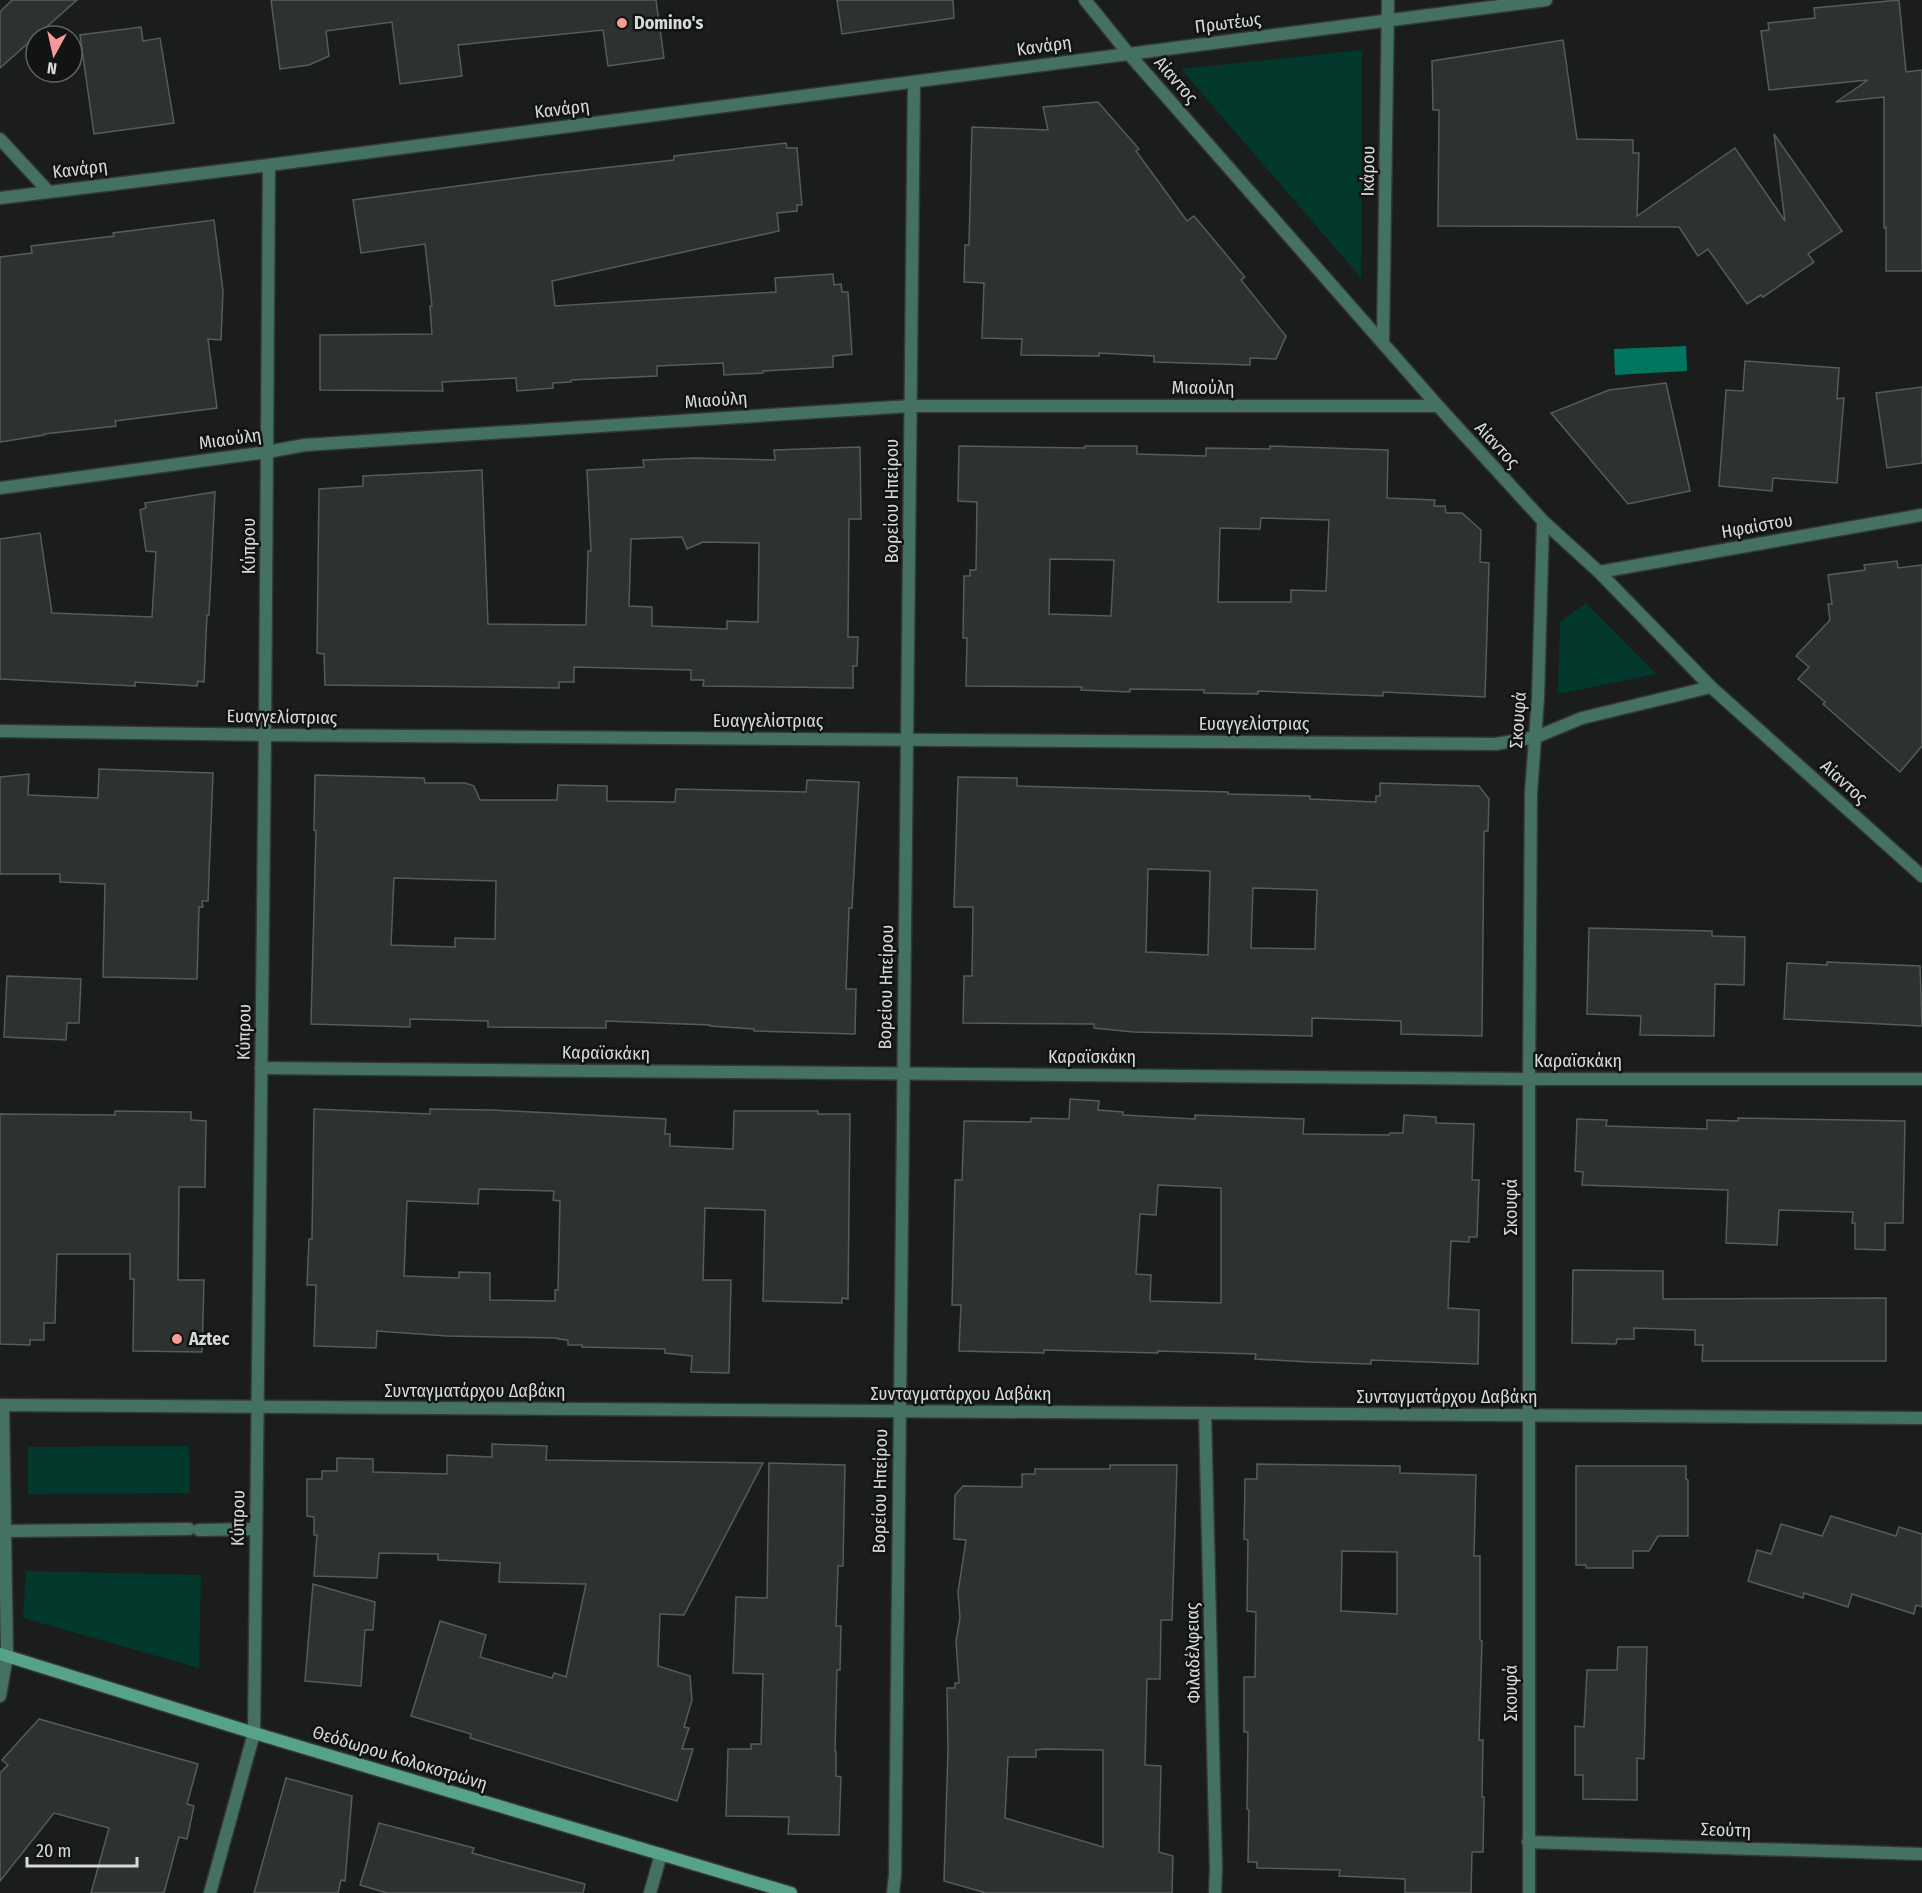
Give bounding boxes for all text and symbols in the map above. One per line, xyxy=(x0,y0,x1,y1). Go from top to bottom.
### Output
street label: Πρωτέως xyxy=(1194,8,1263,38)
place label: Domino's xyxy=(634,12,703,34)
marker: Domino's xyxy=(615,16,629,30)
north arrow xyxy=(24,24,84,84)
street label: Κανάρη xyxy=(1015,31,1073,61)
street label: Αίαντος xyxy=(1149,52,1203,109)
text: N xyxy=(46,58,58,78)
street label: Κανάρη xyxy=(533,95,591,123)
street label: Ικάρου xyxy=(1357,145,1379,197)
street label: Κανάρη xyxy=(51,155,109,183)
street label: Μιαούλη xyxy=(1171,377,1235,399)
street label: Μιαούλη xyxy=(684,387,748,413)
street label: Αίαντος xyxy=(1470,417,1524,473)
street label: Μιαούλη xyxy=(197,424,263,454)
street label: Βορείου Ηπείρου xyxy=(881,439,903,563)
street label: Ηφαίστου xyxy=(1719,509,1795,543)
street label: Κύπρου xyxy=(238,518,260,574)
street label: Σκουφά xyxy=(1505,691,1531,749)
street label: Ευαγγελίστριας xyxy=(227,705,338,729)
street label: Ευαγγελίστριας xyxy=(713,710,824,732)
street label: Ευαγγελίστριας xyxy=(1199,713,1310,735)
street label: Αίαντος xyxy=(1816,755,1872,809)
street label: Βορείου Ηπείρου xyxy=(874,924,898,1050)
street label: Κύπρου xyxy=(233,1004,255,1060)
street label: Καραϊσκάκη xyxy=(562,1041,650,1065)
street label: Καραϊσκάκη xyxy=(1048,1046,1136,1068)
street label: Καραϊσκάκη xyxy=(1534,1050,1622,1072)
street label: Σκουφά xyxy=(1500,1179,1522,1235)
place label: Aztec xyxy=(188,1328,229,1350)
marker: Aztec xyxy=(170,1332,184,1346)
street label: Συνταγματάρχου Δαβάκη xyxy=(385,1380,565,1402)
street label: Συνταγματάρχου Δαβάκη xyxy=(871,1383,1051,1405)
street label: Συνταγματάρχου Δαβάκη xyxy=(1357,1386,1537,1408)
street label: Βορείου Ηπείρου xyxy=(868,1428,892,1554)
street label: Κύπρου xyxy=(227,1490,249,1546)
street label: Φιλαδέλφειας xyxy=(1181,1602,1205,1704)
street label: Σκουφά xyxy=(1500,1665,1522,1721)
street label: Θεόδωρου Κολοκοτρώνη xyxy=(310,1721,490,1795)
street label: Σεούτη xyxy=(1700,1818,1752,1842)
scale bar xyxy=(27,1830,136,1868)
text: 20 m xyxy=(36,1840,71,1862)

